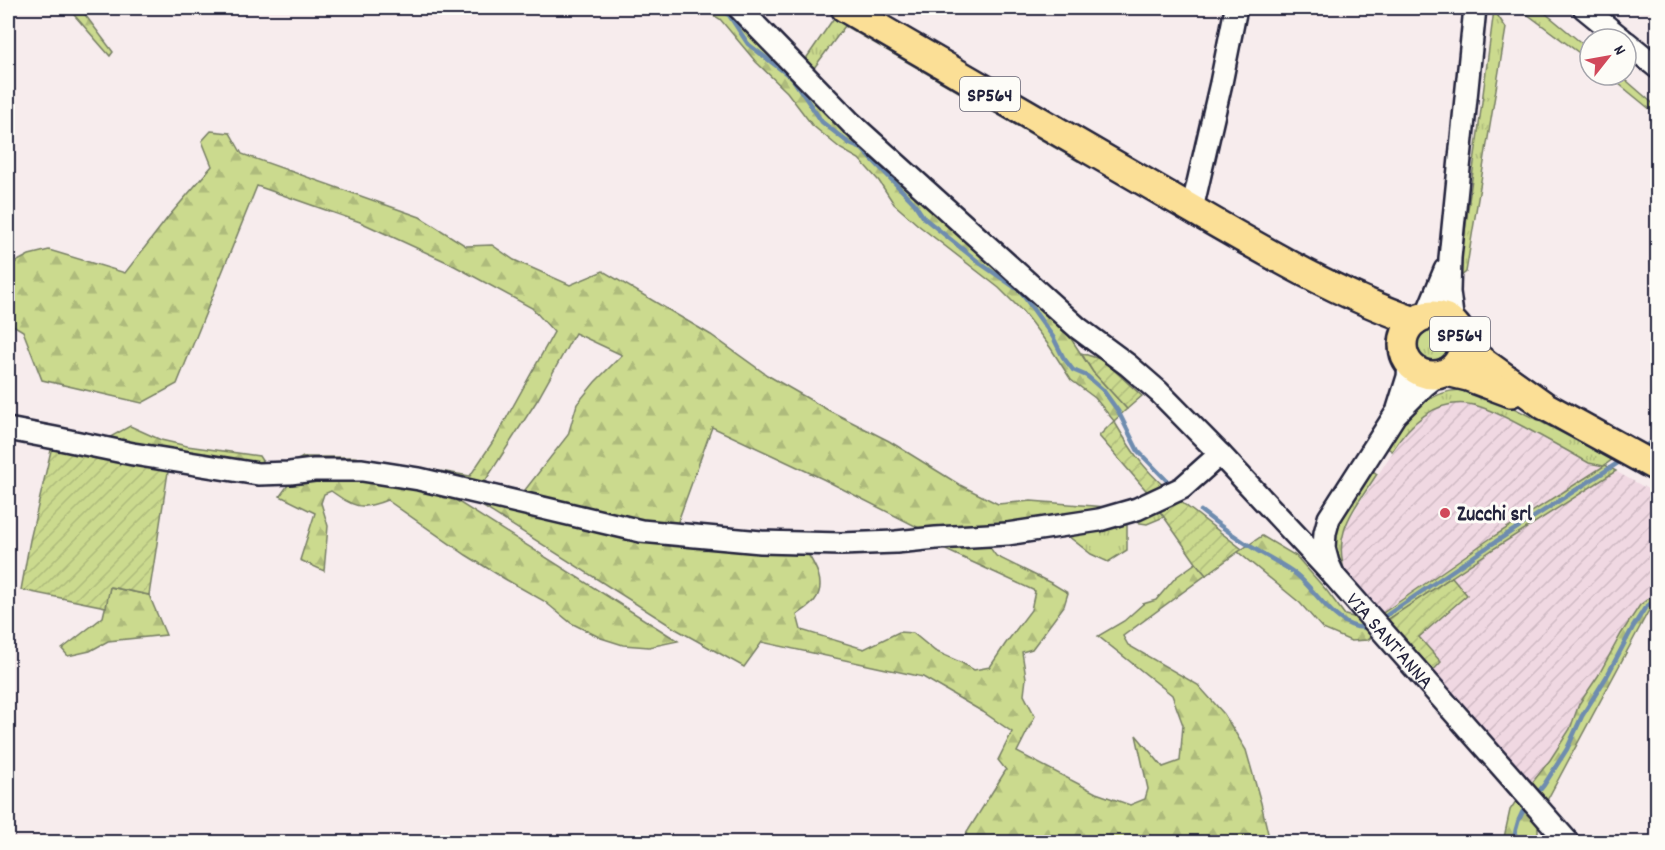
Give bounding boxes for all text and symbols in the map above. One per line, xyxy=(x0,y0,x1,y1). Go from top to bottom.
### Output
north arrow xyxy=(1578,27,1638,87)
text: N xyxy=(1607,41,1631,60)
road number: SP564 xyxy=(960,77,1020,111)
road number: SP564 xyxy=(1430,317,1490,351)
place label: Zucchi srl xyxy=(1457,501,1533,531)
marker: Zucchi srl xyxy=(1438,506,1452,520)
street label: VIA SANT'ANNA xyxy=(1337,587,1439,697)

